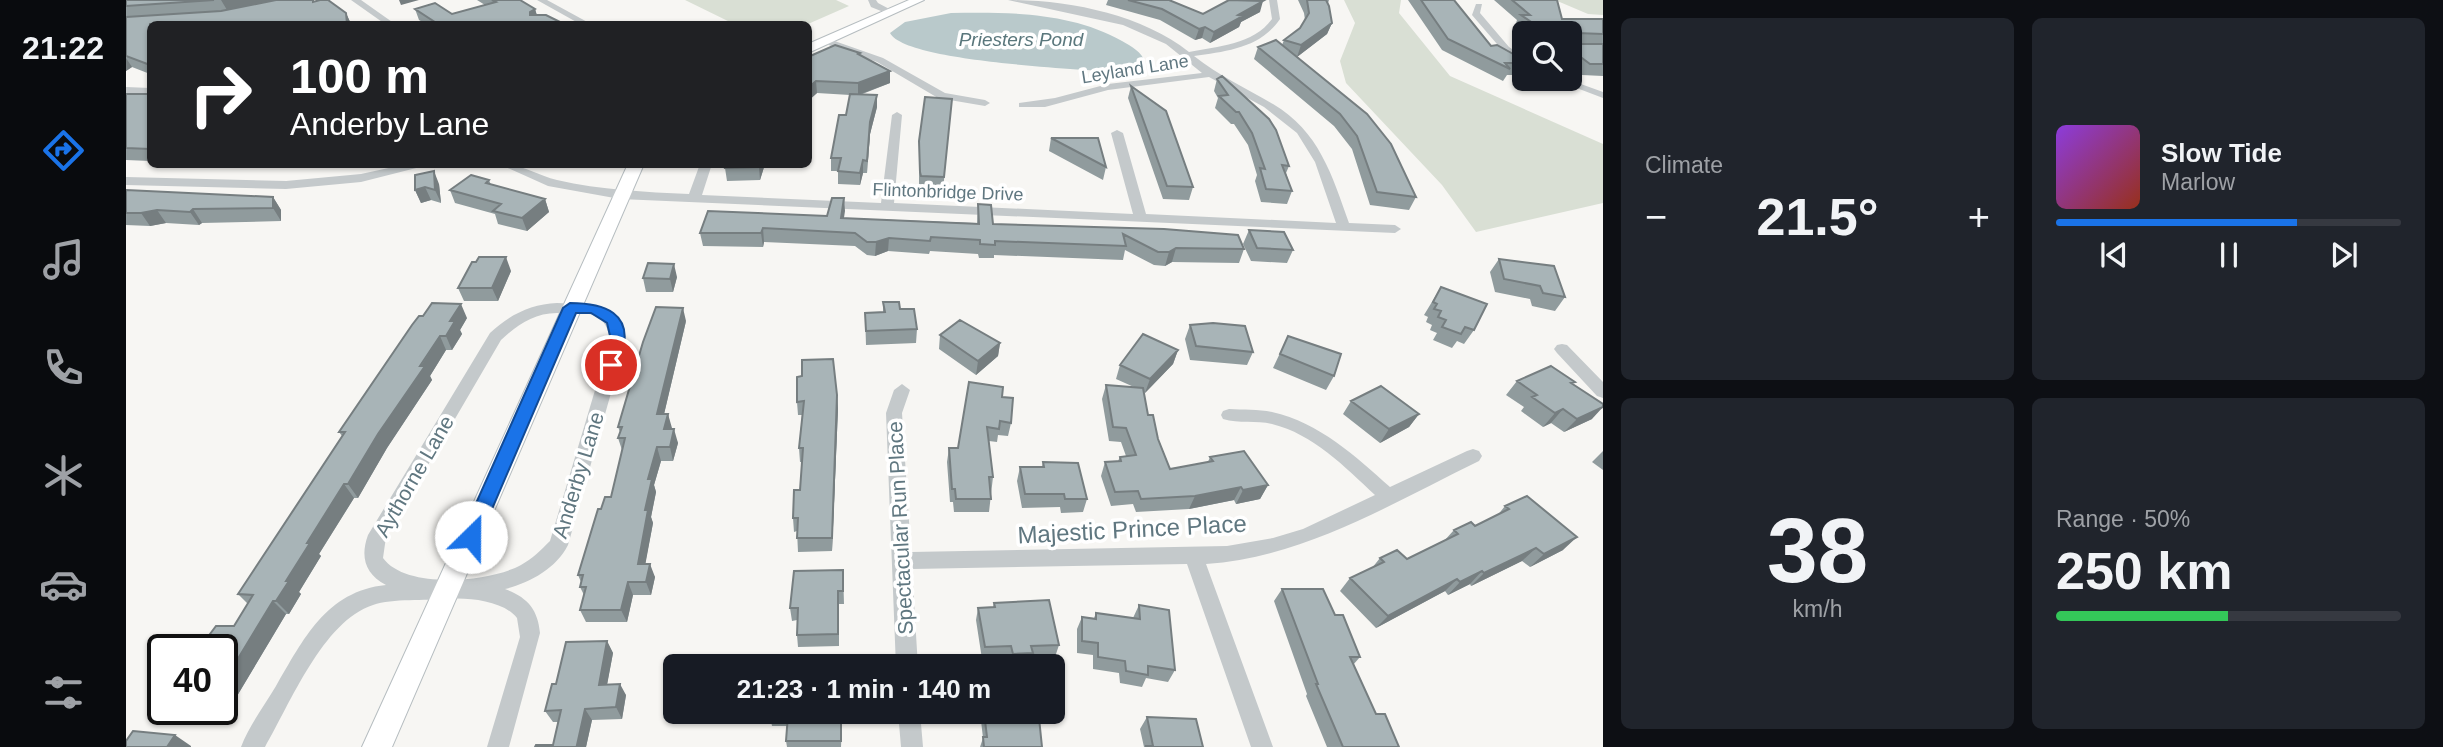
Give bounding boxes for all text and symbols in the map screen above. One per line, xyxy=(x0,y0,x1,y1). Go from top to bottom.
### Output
map controls xyxy=(1512,21,1582,91)
button: search xyxy=(1512,21,1582,91)
water label: Priesters Pond xyxy=(959,29,1085,50)
text: 21:22 xyxy=(22,30,104,66)
icon: right xyxy=(175,49,266,140)
text: 100 m xyxy=(290,49,429,103)
street label: Leyland Lane xyxy=(1080,51,1190,87)
text: Anderby Lane xyxy=(290,106,489,142)
icon: directions xyxy=(39,126,88,175)
text: Slow Tide xyxy=(2161,138,2282,168)
text: Climate xyxy=(1645,152,1723,178)
text: Marlow xyxy=(2161,169,2235,195)
street label: Flintonbridge Drive xyxy=(872,179,1024,205)
text: 21.5° xyxy=(1756,188,1879,246)
text: − xyxy=(1645,196,1667,238)
text: + xyxy=(1968,196,1990,238)
icon: music xyxy=(39,235,88,284)
icon: previous xyxy=(2095,236,2133,274)
icon: pause xyxy=(2210,236,2248,274)
icon: next xyxy=(2325,236,2363,274)
pin xyxy=(581,335,641,395)
icon: phone xyxy=(39,343,88,392)
icon: arrive xyxy=(592,346,630,384)
street label: Anderby Lane xyxy=(548,409,608,541)
street label: Aythorne Lane xyxy=(370,411,458,541)
street label: Spectacular Run Place xyxy=(883,421,917,635)
icon: climate xyxy=(39,451,88,500)
position arrow xyxy=(434,500,508,574)
text: 38 xyxy=(1767,500,1868,601)
text: Range · 50% xyxy=(2056,506,2190,532)
street label: Majestic Prince Place xyxy=(1017,510,1247,548)
text: 250 km xyxy=(2056,542,2232,600)
icon: car xyxy=(39,560,88,609)
text: km/h xyxy=(1793,596,1842,622)
speed limit sign: 40 xyxy=(147,634,238,725)
icon: filters xyxy=(39,668,88,717)
text: 21:23 · 1 min · 140 m xyxy=(737,674,991,704)

